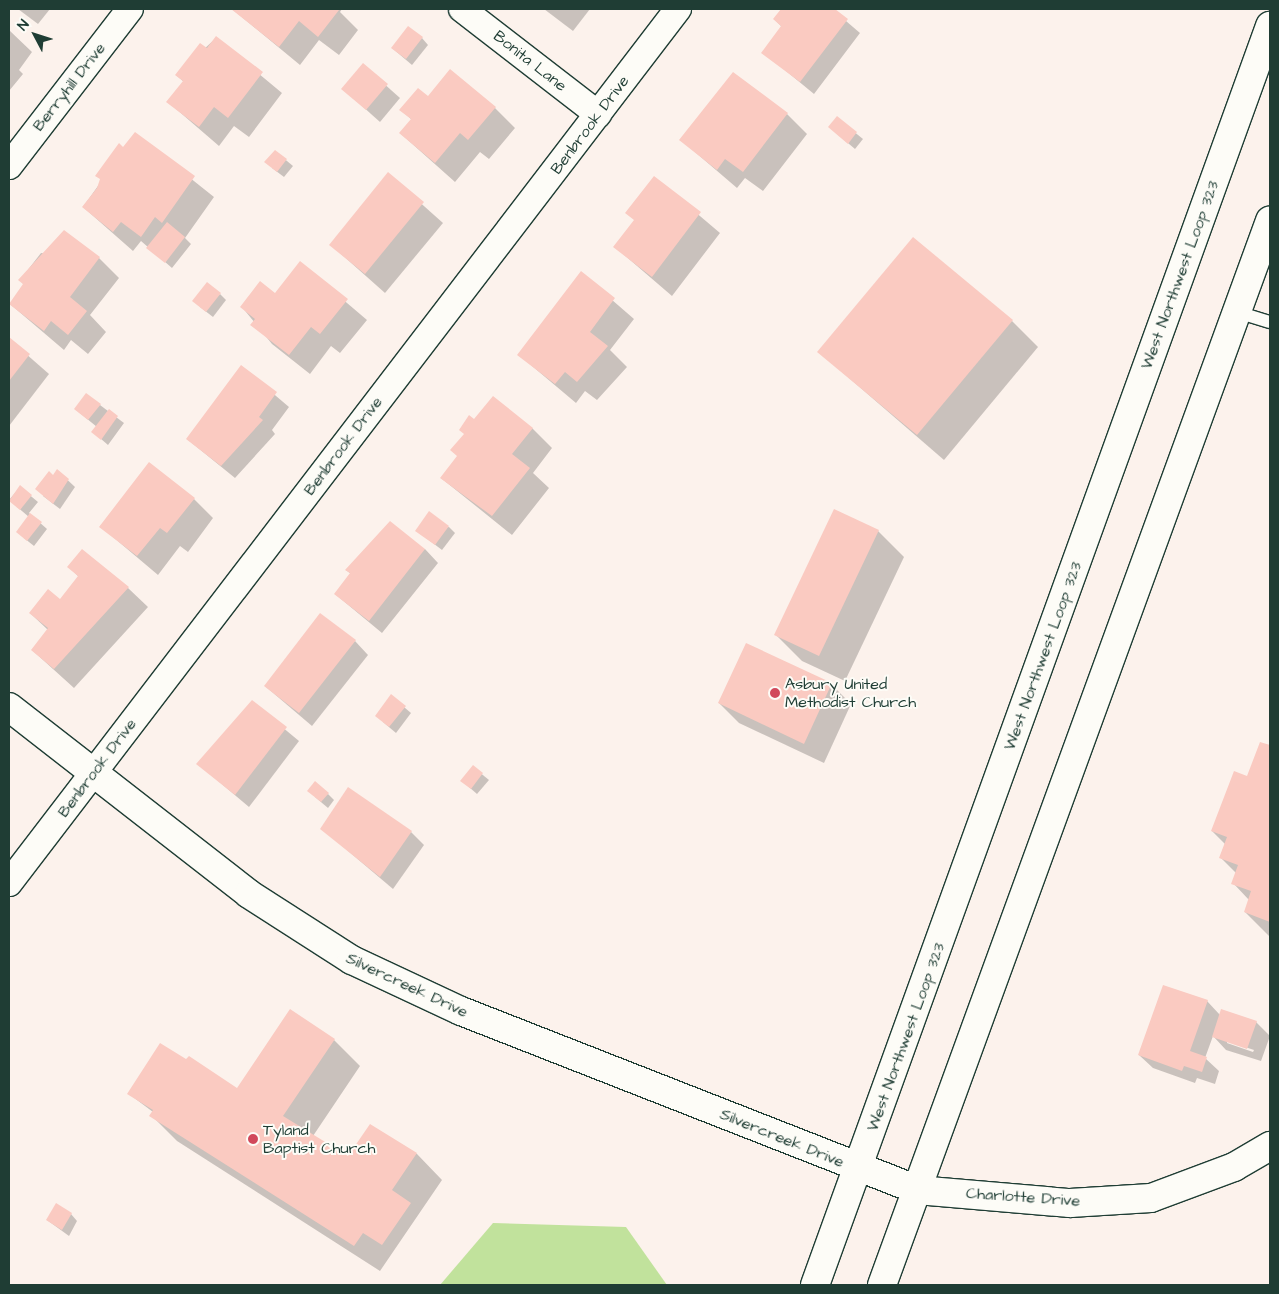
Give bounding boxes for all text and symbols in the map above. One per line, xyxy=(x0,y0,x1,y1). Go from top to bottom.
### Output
north arrow xyxy=(10,10,60,60)
text: N xyxy=(13,16,34,35)
street label: Bonita Lane xyxy=(490,26,570,96)
street label: Berryhill Drive xyxy=(29,39,109,135)
street label: Benbrook Drive xyxy=(547,72,633,178)
street label: West Northwest Loop 323 xyxy=(1137,178,1223,372)
street label: Benbrook Drive xyxy=(300,393,386,499)
street label: West Northwest Loop 323 xyxy=(1000,559,1086,753)
place label: Asbury United Methodist Church xyxy=(785,674,916,712)
marker: Asbury United Methodist Church xyxy=(769,687,781,699)
street label: Benbrook Drive xyxy=(54,715,140,821)
street label: West Northwest Loop 323 xyxy=(863,940,949,1134)
street label: Silvercreek Drive xyxy=(343,948,471,1022)
street label: Silvercreek Drive xyxy=(717,1104,847,1172)
place label: Tyland Baptist Church xyxy=(263,1120,375,1158)
marker: Tyland Baptist Church xyxy=(247,1133,259,1145)
street label: Charlotte Drive xyxy=(965,1183,1081,1211)

